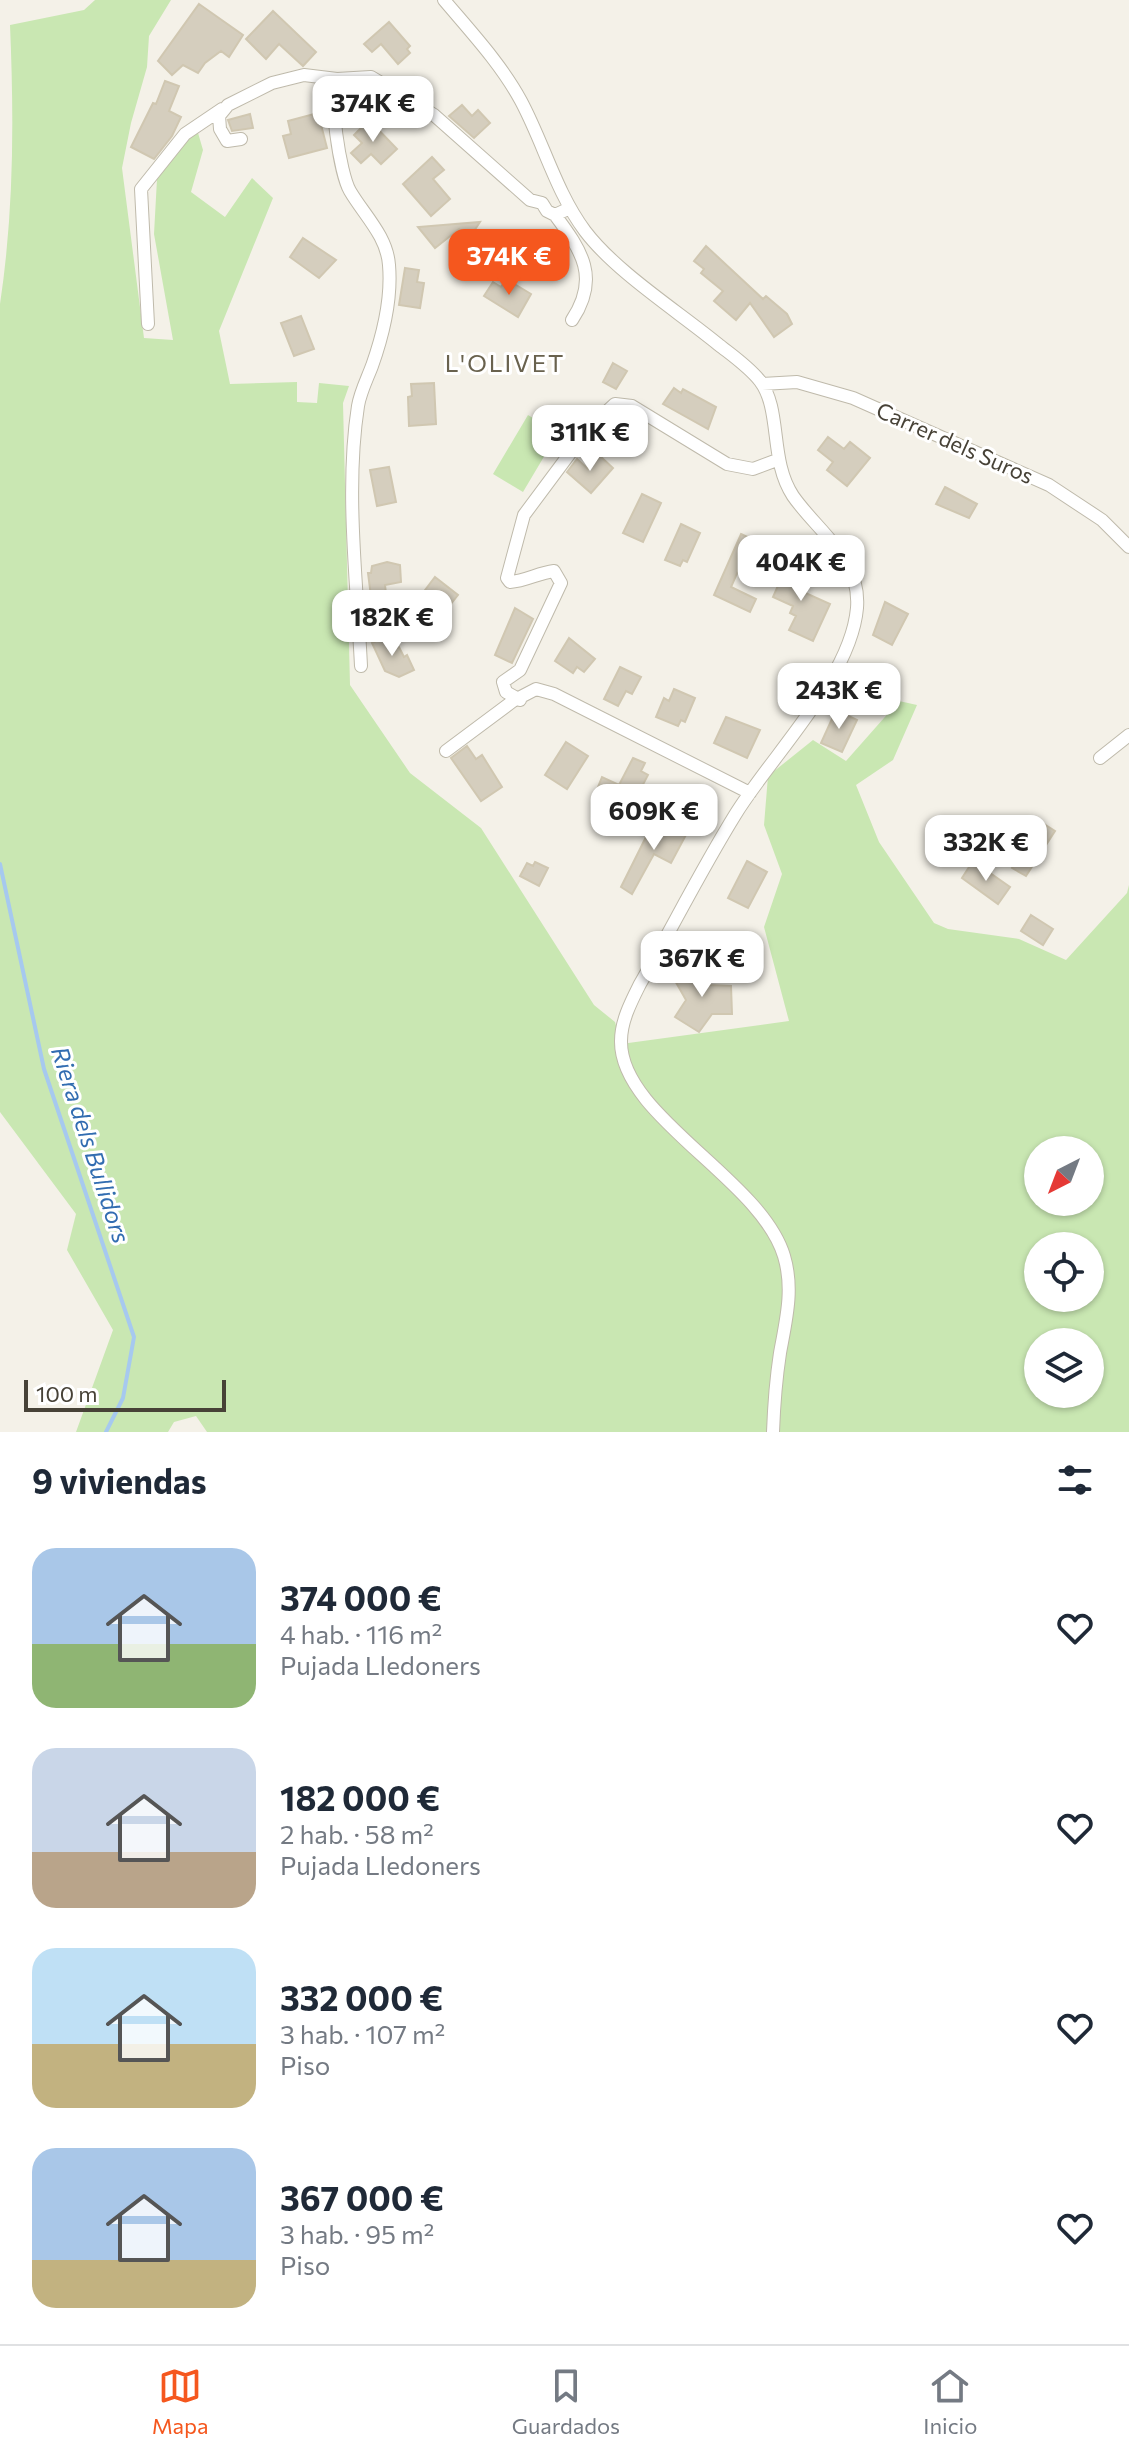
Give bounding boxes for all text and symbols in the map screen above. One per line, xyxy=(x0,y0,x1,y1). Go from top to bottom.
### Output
pin: 374K € xyxy=(308,76,438,144)
text: 374K € xyxy=(330,86,416,117)
pin: 374K € xyxy=(444,229,574,297)
text: 374K € xyxy=(466,239,552,270)
district label: L'OLIVET xyxy=(445,348,565,377)
street label: Carrer dels Suros xyxy=(872,396,1038,489)
pin: 311K € xyxy=(525,405,655,473)
text: 311K € xyxy=(550,415,630,446)
pin: 404K € xyxy=(736,535,866,603)
text: 404K € xyxy=(756,545,846,576)
pin: 182K € xyxy=(327,590,457,658)
text: 182K € xyxy=(350,600,434,631)
pin: 243K € xyxy=(774,663,904,731)
text: 243K € xyxy=(796,673,882,704)
pin: 609K € xyxy=(589,784,719,852)
text: 609K € xyxy=(609,794,699,825)
pin: 332K € xyxy=(921,815,1051,883)
text: 332K € xyxy=(943,825,1029,856)
pin: 367K € xyxy=(637,931,767,999)
text: 367K € xyxy=(659,941,745,972)
water label: Riera dels Bullidors xyxy=(46,1043,137,1247)
north arrow xyxy=(1024,1136,1104,1216)
map controls xyxy=(1024,1136,1104,1408)
button: locate xyxy=(1024,1232,1104,1312)
button: layers xyxy=(1024,1328,1104,1408)
scale bar xyxy=(24,1376,226,1412)
text: 100 m xyxy=(36,1380,98,1407)
icon: filters xyxy=(1053,1458,1097,1502)
text: 9 viviendas xyxy=(32,1459,207,1501)
text: 374 000 € xyxy=(280,1576,442,1618)
icon: home xyxy=(96,1580,192,1676)
icon: heart xyxy=(1053,1606,1097,1650)
text: 4 hab. · 116 m² xyxy=(280,1618,442,1649)
text: Pujada Lledoners xyxy=(280,1649,481,1680)
text: 182 000 € xyxy=(280,1776,440,1818)
icon: home xyxy=(96,1780,192,1876)
icon: heart xyxy=(1053,1806,1097,1850)
text: 2 hab. · 58 m² xyxy=(280,1818,434,1849)
text: Pujada Lledoners xyxy=(280,1849,481,1880)
text: 332 000 € xyxy=(280,1976,443,2018)
icon: home xyxy=(96,1980,192,2076)
icon: heart xyxy=(1053,2006,1097,2050)
text: 3 hab. · 107 m² xyxy=(280,2018,445,2049)
text: Piso xyxy=(280,2049,330,2080)
text: 367 000 € xyxy=(280,2176,444,2218)
icon: home xyxy=(96,2180,192,2276)
icon: heart xyxy=(1053,2206,1097,2250)
text: 3 hab. · 95 m² xyxy=(280,2218,434,2249)
text: Piso xyxy=(280,2249,330,2280)
tab: Mapa xyxy=(152,2364,209,2439)
tab: Guardados xyxy=(512,2364,620,2439)
tab: Inicio xyxy=(923,2364,977,2439)

